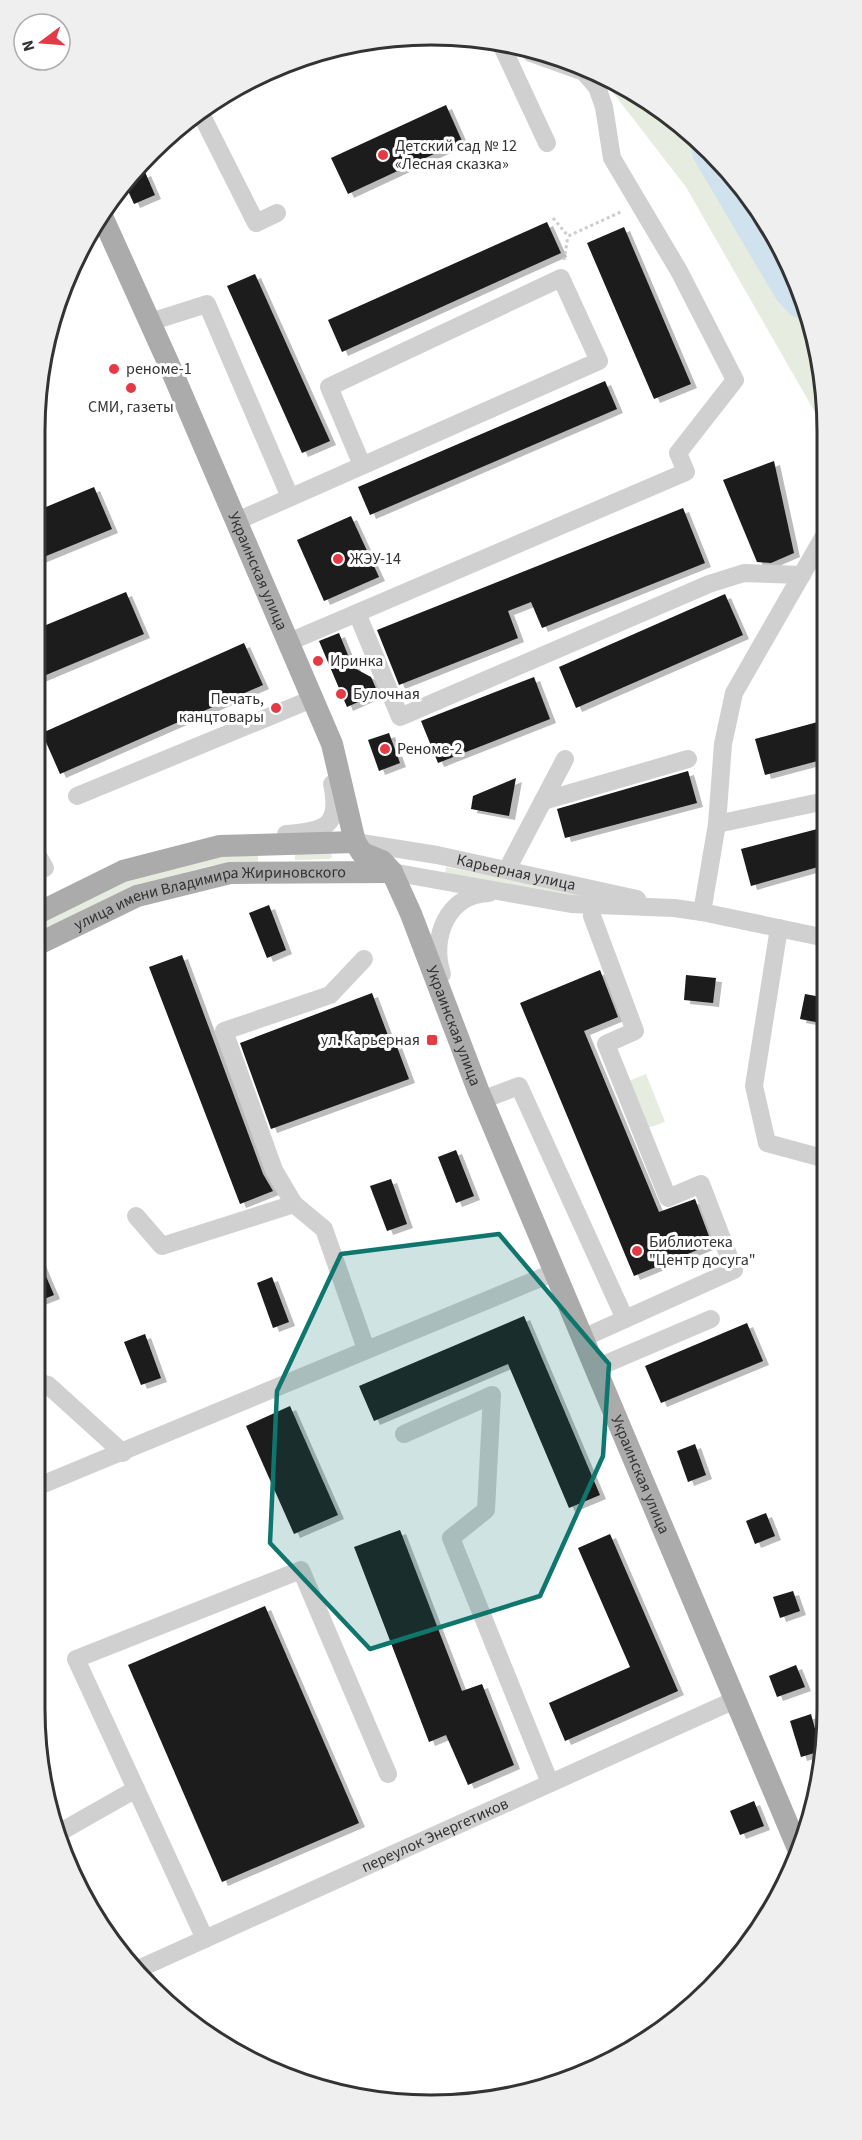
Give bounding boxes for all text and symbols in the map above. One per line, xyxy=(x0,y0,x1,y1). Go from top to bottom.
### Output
north arrow xyxy=(12,12,72,72)
text: N xyxy=(17,38,41,54)
place label: Детский сад № 12 «Лесная сказка» xyxy=(395,135,517,175)
marker: Детский сад № 12 «Лесная сказка» xyxy=(376,148,390,162)
place label: реноме-1 xyxy=(126,358,192,380)
marker: реноме-1 xyxy=(107,362,121,376)
marker: СМИ, газеты xyxy=(124,381,138,395)
place label: СМИ, газеты xyxy=(88,396,174,418)
street label: Украинская улица xyxy=(223,508,293,634)
place label: ЖЭУ-14 xyxy=(350,548,401,570)
marker: ЖЭУ-14 xyxy=(331,552,345,566)
place label: Иринка xyxy=(330,650,383,672)
marker: Иринка xyxy=(311,654,325,668)
place label: Булочная xyxy=(353,683,420,705)
marker: Булочная xyxy=(334,687,348,701)
place label: Печать, канцтовары xyxy=(179,688,264,728)
marker: Печать, канцтовары xyxy=(269,701,283,715)
place label: Реноме-2 xyxy=(397,738,462,760)
marker: Реноме-2 xyxy=(378,742,392,756)
street label: Карьерная улица xyxy=(454,849,578,896)
street label: улица имени Владимира Жириновского xyxy=(70,861,346,936)
street label: Украинская улица xyxy=(421,963,486,1089)
place label: ул. Карьерная xyxy=(321,1029,420,1051)
marker: ул. Карьерная xyxy=(425,1033,439,1047)
place label: Библиотека "Центр досуга" xyxy=(649,1231,756,1271)
marker: Библиотека "Центр досуга" xyxy=(630,1244,644,1258)
street label: Украинская улица xyxy=(605,1412,675,1537)
street label: переулок Энергетиков xyxy=(358,1793,512,1878)

